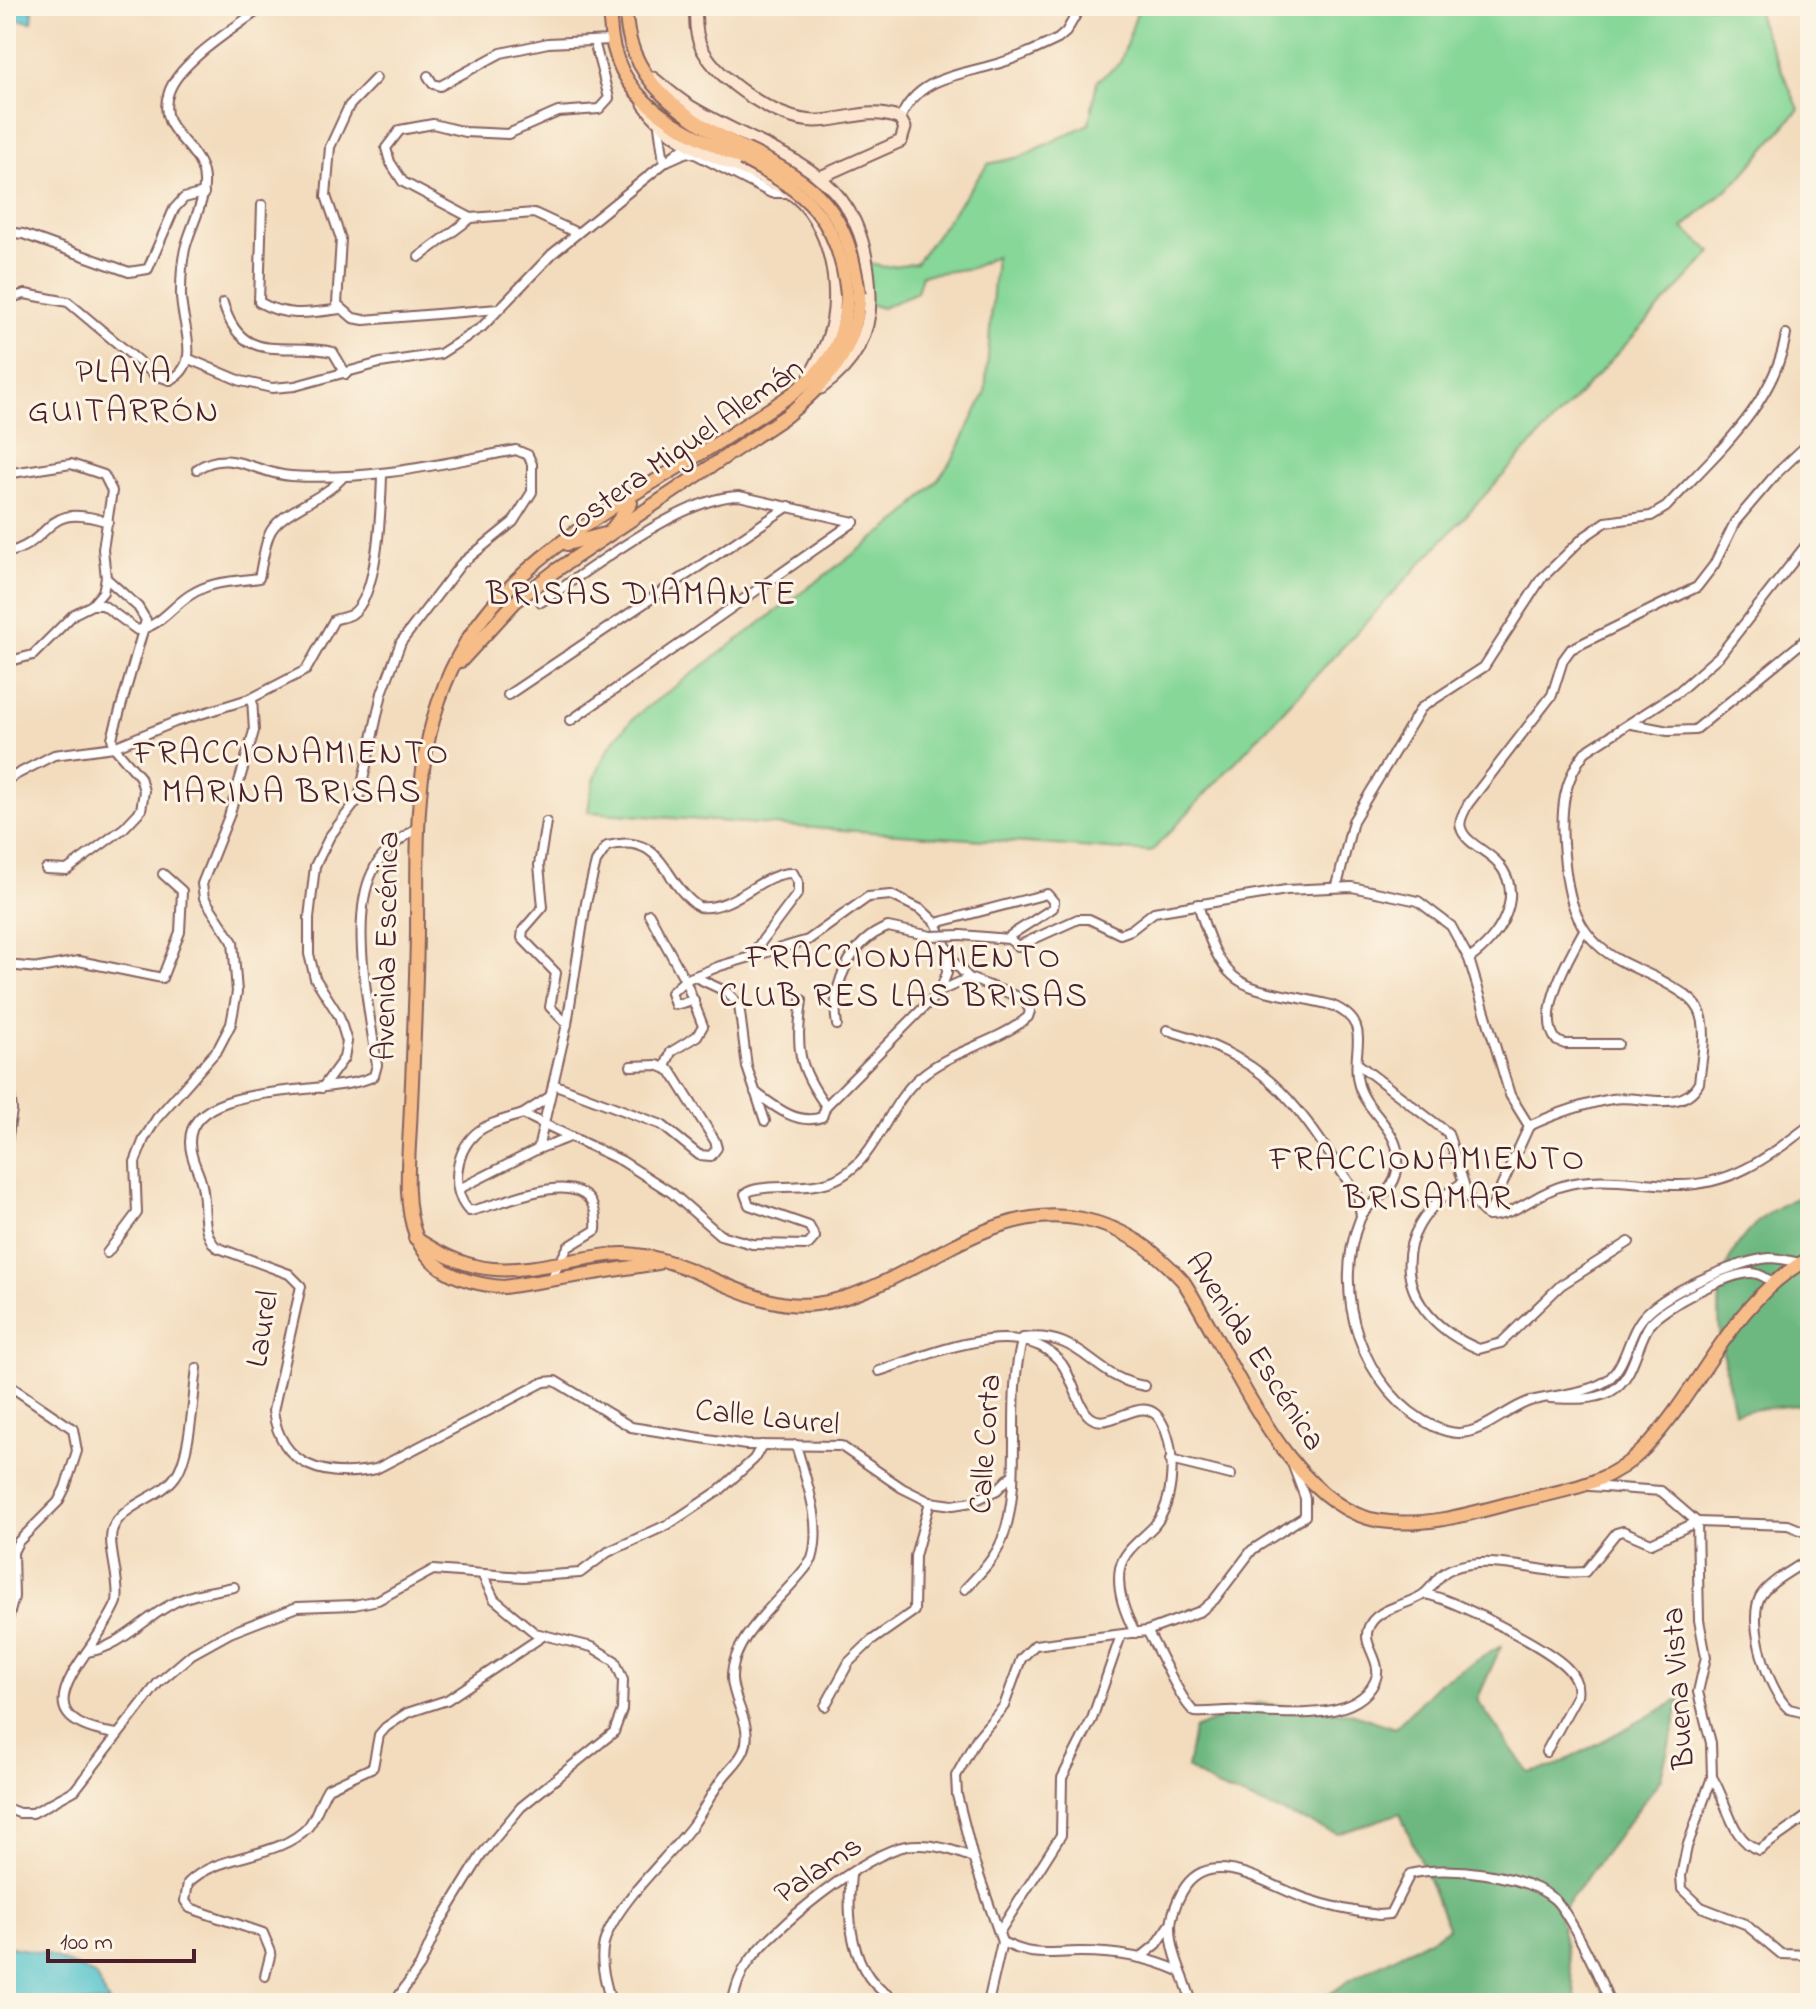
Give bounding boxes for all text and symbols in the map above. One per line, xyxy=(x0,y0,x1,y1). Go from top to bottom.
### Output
street label: Costera Miguel Alemán xyxy=(548,347,814,553)
district label: PLAYA GUITARRÓN xyxy=(28,349,220,438)
district label: BRISAS DIAMANTE xyxy=(485,571,798,621)
district label: FRACCIONAMIENTO MARINA BRISAS xyxy=(133,730,450,819)
street label: Avenida Escénica xyxy=(363,831,413,1061)
district label: FRACCIONAMIENTO CLUB RES LAS BRISAS xyxy=(719,934,1089,1023)
district label: FRACCIONAMIENTO BRISAMAR xyxy=(1269,1136,1586,1225)
street label: Avenida Escénica xyxy=(1172,1243,1336,1461)
street label: Laurel xyxy=(235,1287,293,1371)
street label: Calle Corta xyxy=(959,1372,1015,1516)
street label: Calle Laurel xyxy=(692,1388,842,1450)
street label: Buena Vista xyxy=(1651,1606,1709,1771)
street label: Palams xyxy=(765,1824,873,1918)
scale bar xyxy=(48,1913,194,1963)
text: 100 m xyxy=(60,1926,113,1961)

